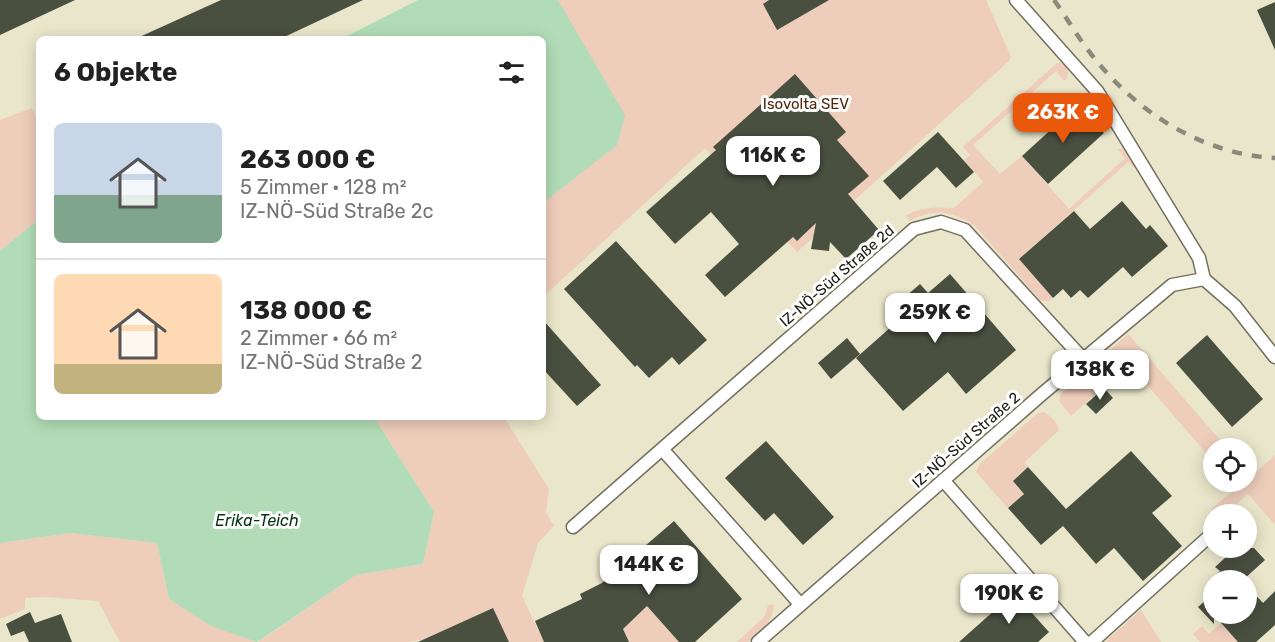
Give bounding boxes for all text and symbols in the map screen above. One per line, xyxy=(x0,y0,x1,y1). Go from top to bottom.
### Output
icon: filters xyxy=(495,56,528,89)
text: 6 Objekte xyxy=(54,57,178,88)
pin: 263K € xyxy=(1014,93,1112,144)
park label: Isovolta SEV xyxy=(763,95,849,113)
text: 263K € xyxy=(1027,100,1099,124)
pin: 116K € xyxy=(724,136,822,187)
text: 116K € xyxy=(740,143,806,167)
text: 263 000 € xyxy=(240,144,376,175)
icon: home xyxy=(102,147,174,219)
text: 5 Zimmer · 128 m² xyxy=(240,175,406,199)
text: IZ-NÖ-Süd Straße 2c xyxy=(240,199,434,223)
street label: IZ-NÖ-Süd Straße 2d xyxy=(776,221,898,331)
pin: 259K € xyxy=(886,293,984,344)
text: 138 000 € xyxy=(240,295,372,326)
icon: home xyxy=(102,298,174,370)
text: 259K € xyxy=(899,300,971,324)
text: 2 Zimmer · 66 m² xyxy=(240,326,397,350)
text: IZ-NÖ-Süd Straße 2 xyxy=(240,350,422,374)
pin: 138K € xyxy=(1051,350,1149,401)
text: 138K € xyxy=(1065,357,1135,381)
street label: IZ-NÖ-Süd Straße 2 xyxy=(908,388,1024,492)
map controls xyxy=(1203,438,1257,624)
button: locate xyxy=(1203,438,1257,492)
button: + xyxy=(1203,504,1257,558)
water label: Erika-Teich xyxy=(215,511,299,530)
pin: 144K € xyxy=(600,545,698,596)
text: 144K € xyxy=(614,552,684,576)
button: − xyxy=(1203,570,1257,624)
pin: 190K € xyxy=(960,574,1058,625)
text: 190K € xyxy=(974,581,1044,605)

